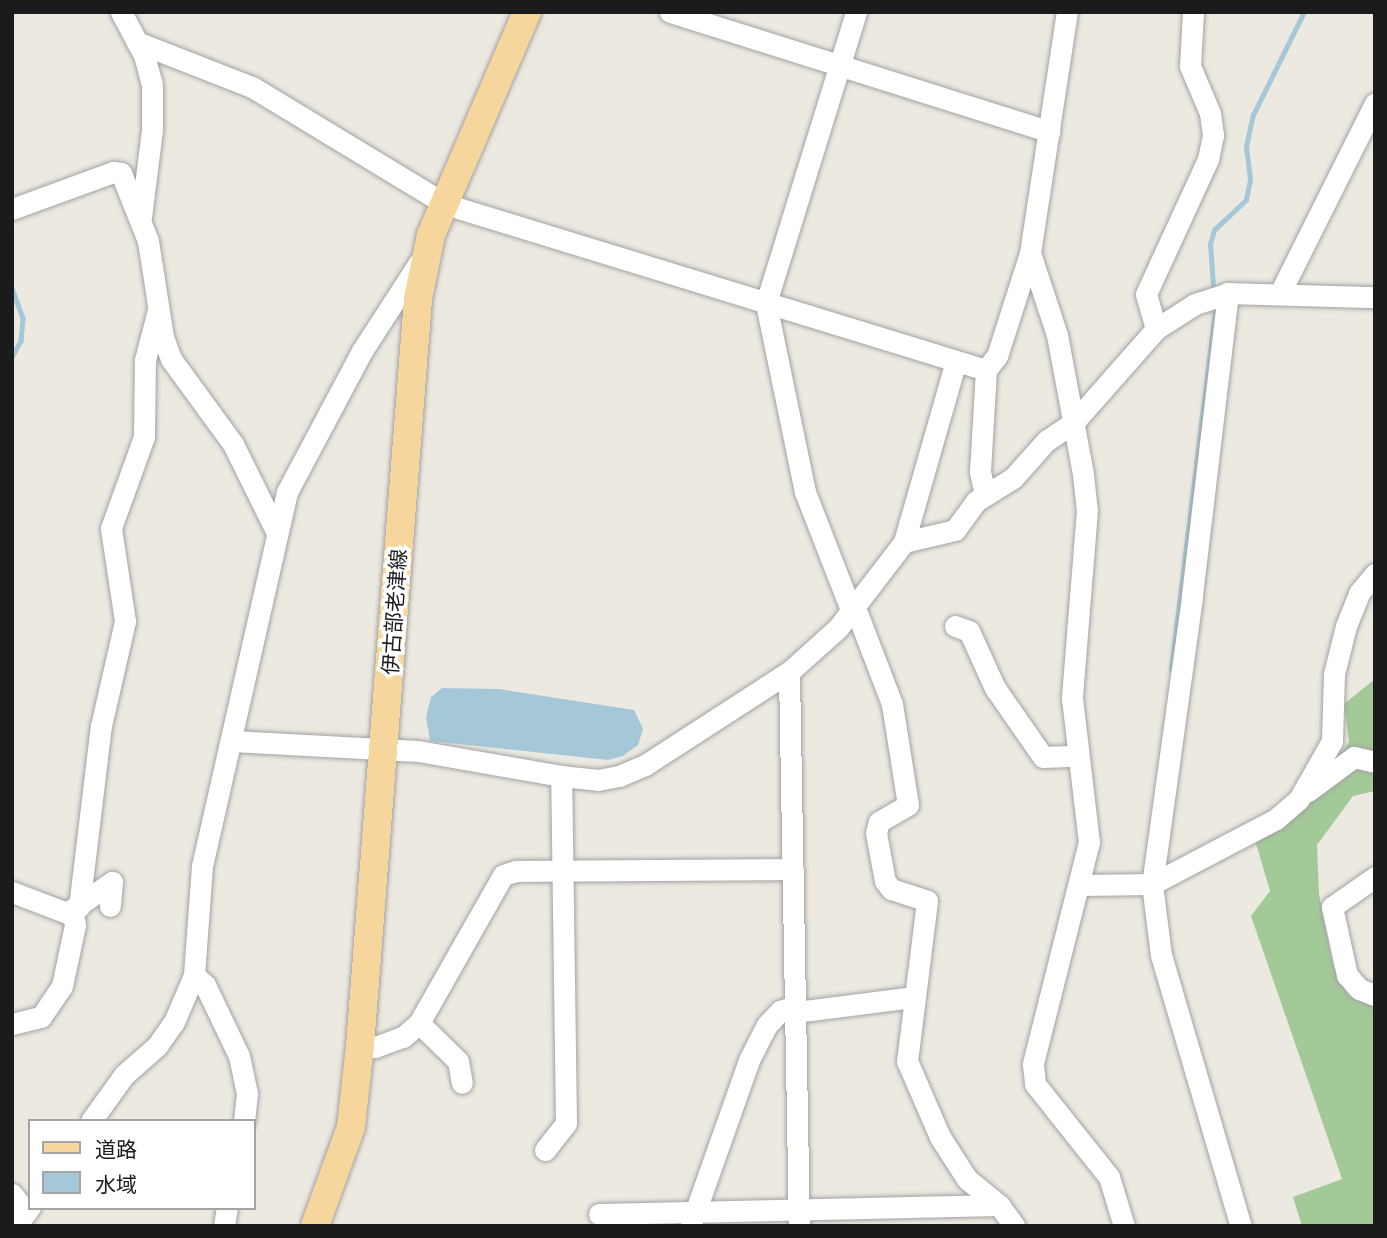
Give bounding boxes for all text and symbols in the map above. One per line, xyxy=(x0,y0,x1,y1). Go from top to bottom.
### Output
street label: 伊古部老津線 xyxy=(378,548,412,676)
legend xyxy=(28,1119,256,1210)
text: 道路 xyxy=(95,1137,137,1162)
text: 水域 xyxy=(95,1172,137,1197)

